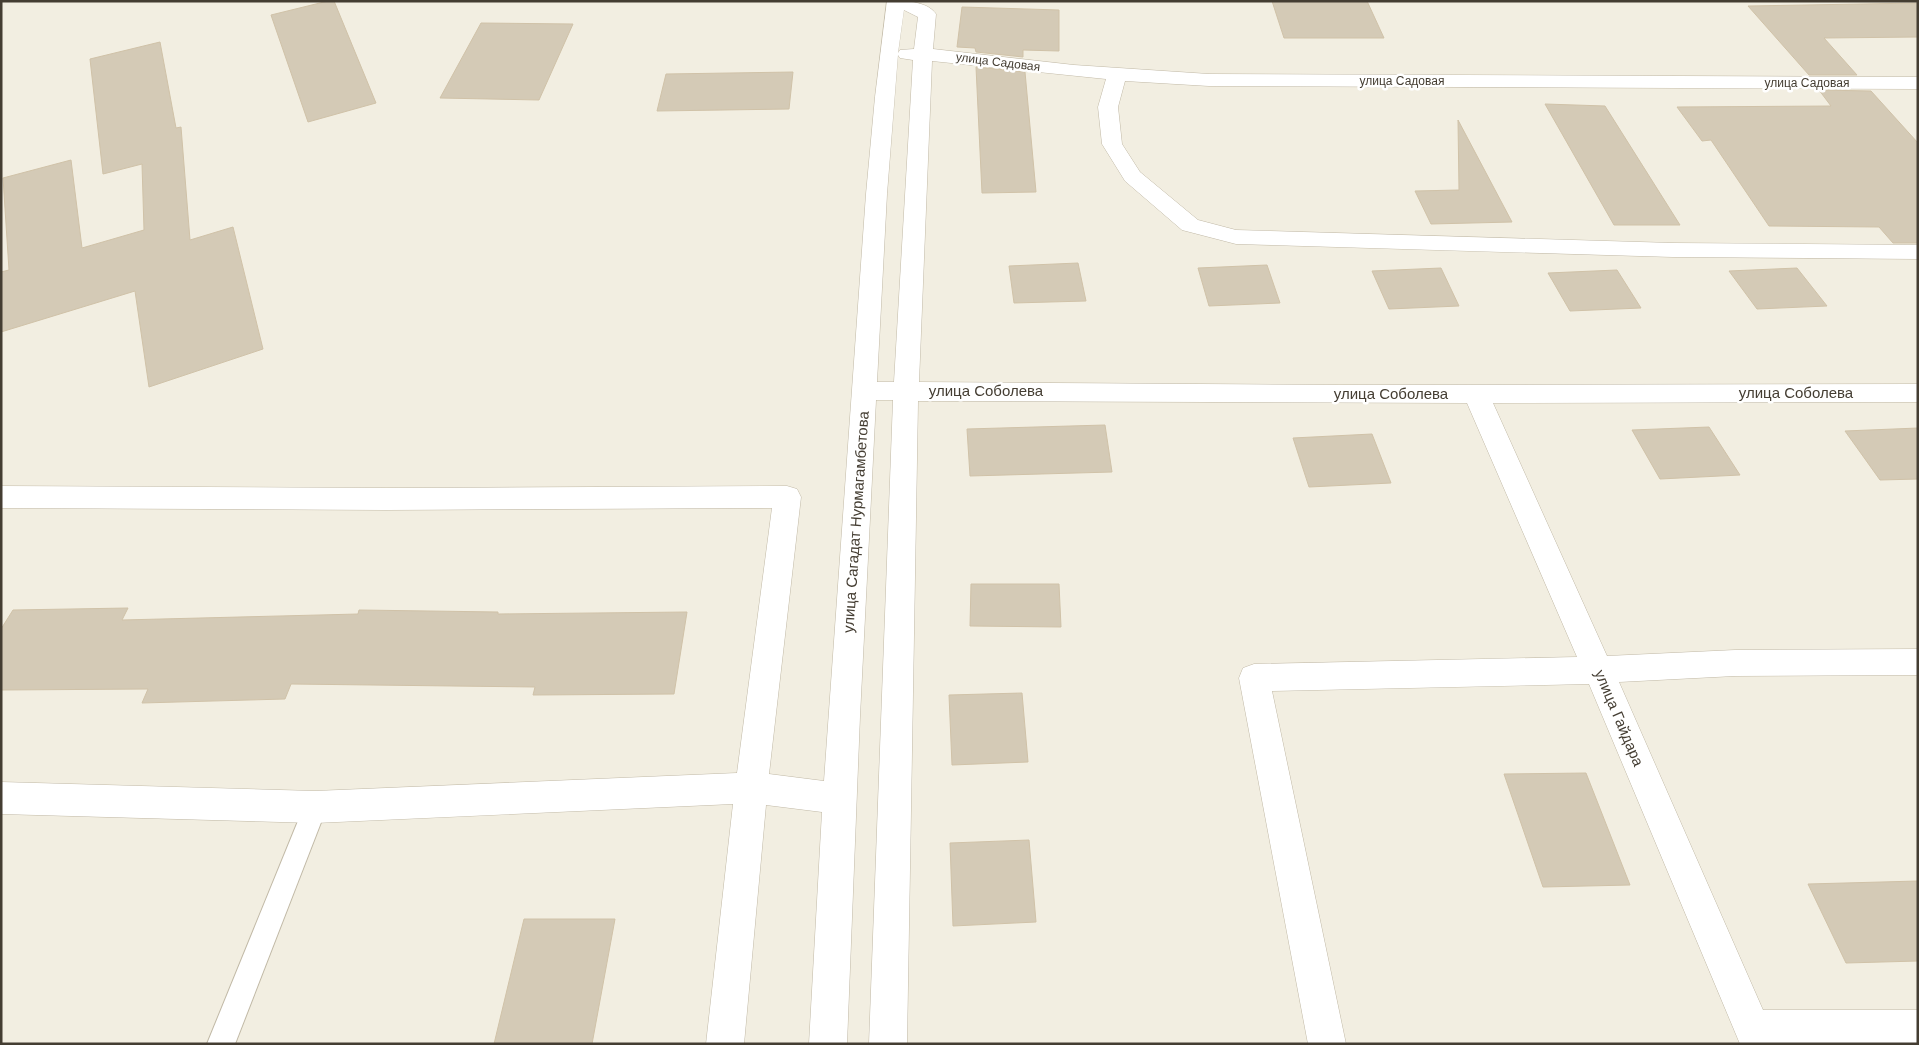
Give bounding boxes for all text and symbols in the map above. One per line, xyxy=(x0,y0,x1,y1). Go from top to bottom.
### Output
street label: улица Садовая xyxy=(955,50,1041,74)
street label: улица Садовая xyxy=(1360,74,1444,88)
street label: улица Садовая xyxy=(1765,76,1849,90)
street label: улица Соболева xyxy=(929,382,1044,399)
street label: улица Соболева xyxy=(1739,384,1854,401)
street label: улица Соболева xyxy=(1334,385,1449,402)
street label: улица Сагадат Нурмагамбетова xyxy=(839,410,872,633)
street label: улица Гайдара xyxy=(1591,667,1648,769)

